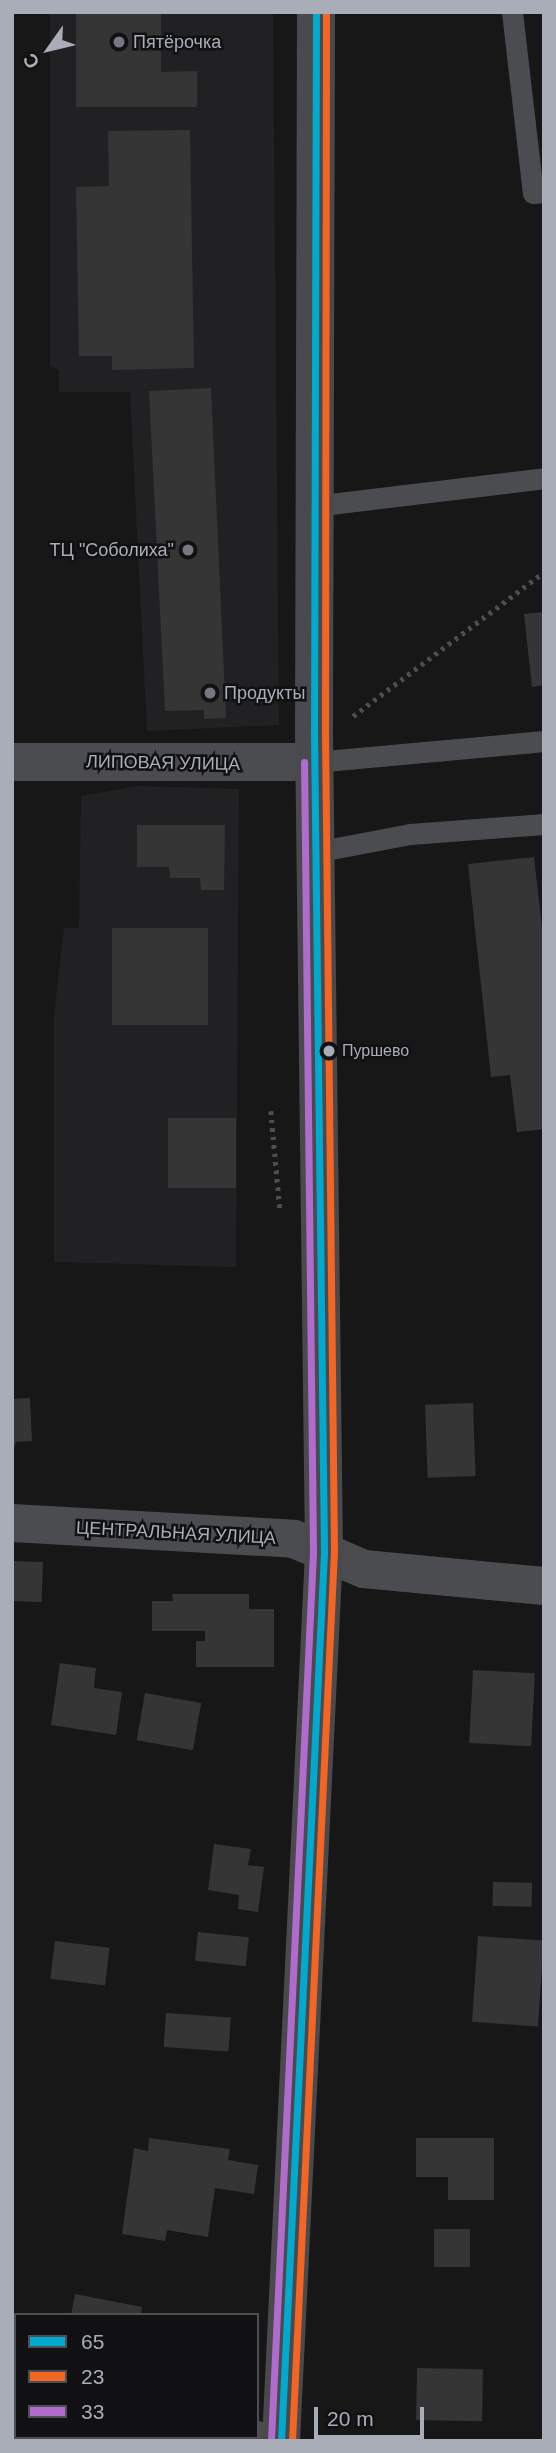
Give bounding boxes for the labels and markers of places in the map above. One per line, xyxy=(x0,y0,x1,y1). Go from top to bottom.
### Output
place label: Пятёрочка xyxy=(133,31,221,53)
marker: Пятёрочка xyxy=(111,34,127,50)
place label: ТЦ "Соболиха" xyxy=(50,539,174,561)
marker: ТЦ "Соболиха" xyxy=(180,542,196,558)
place label: Продукты xyxy=(224,682,305,704)
marker: Продукты xyxy=(202,685,218,701)
place label: Пуршево xyxy=(342,1041,409,1061)
marker: Пуршево xyxy=(322,1044,336,1058)

